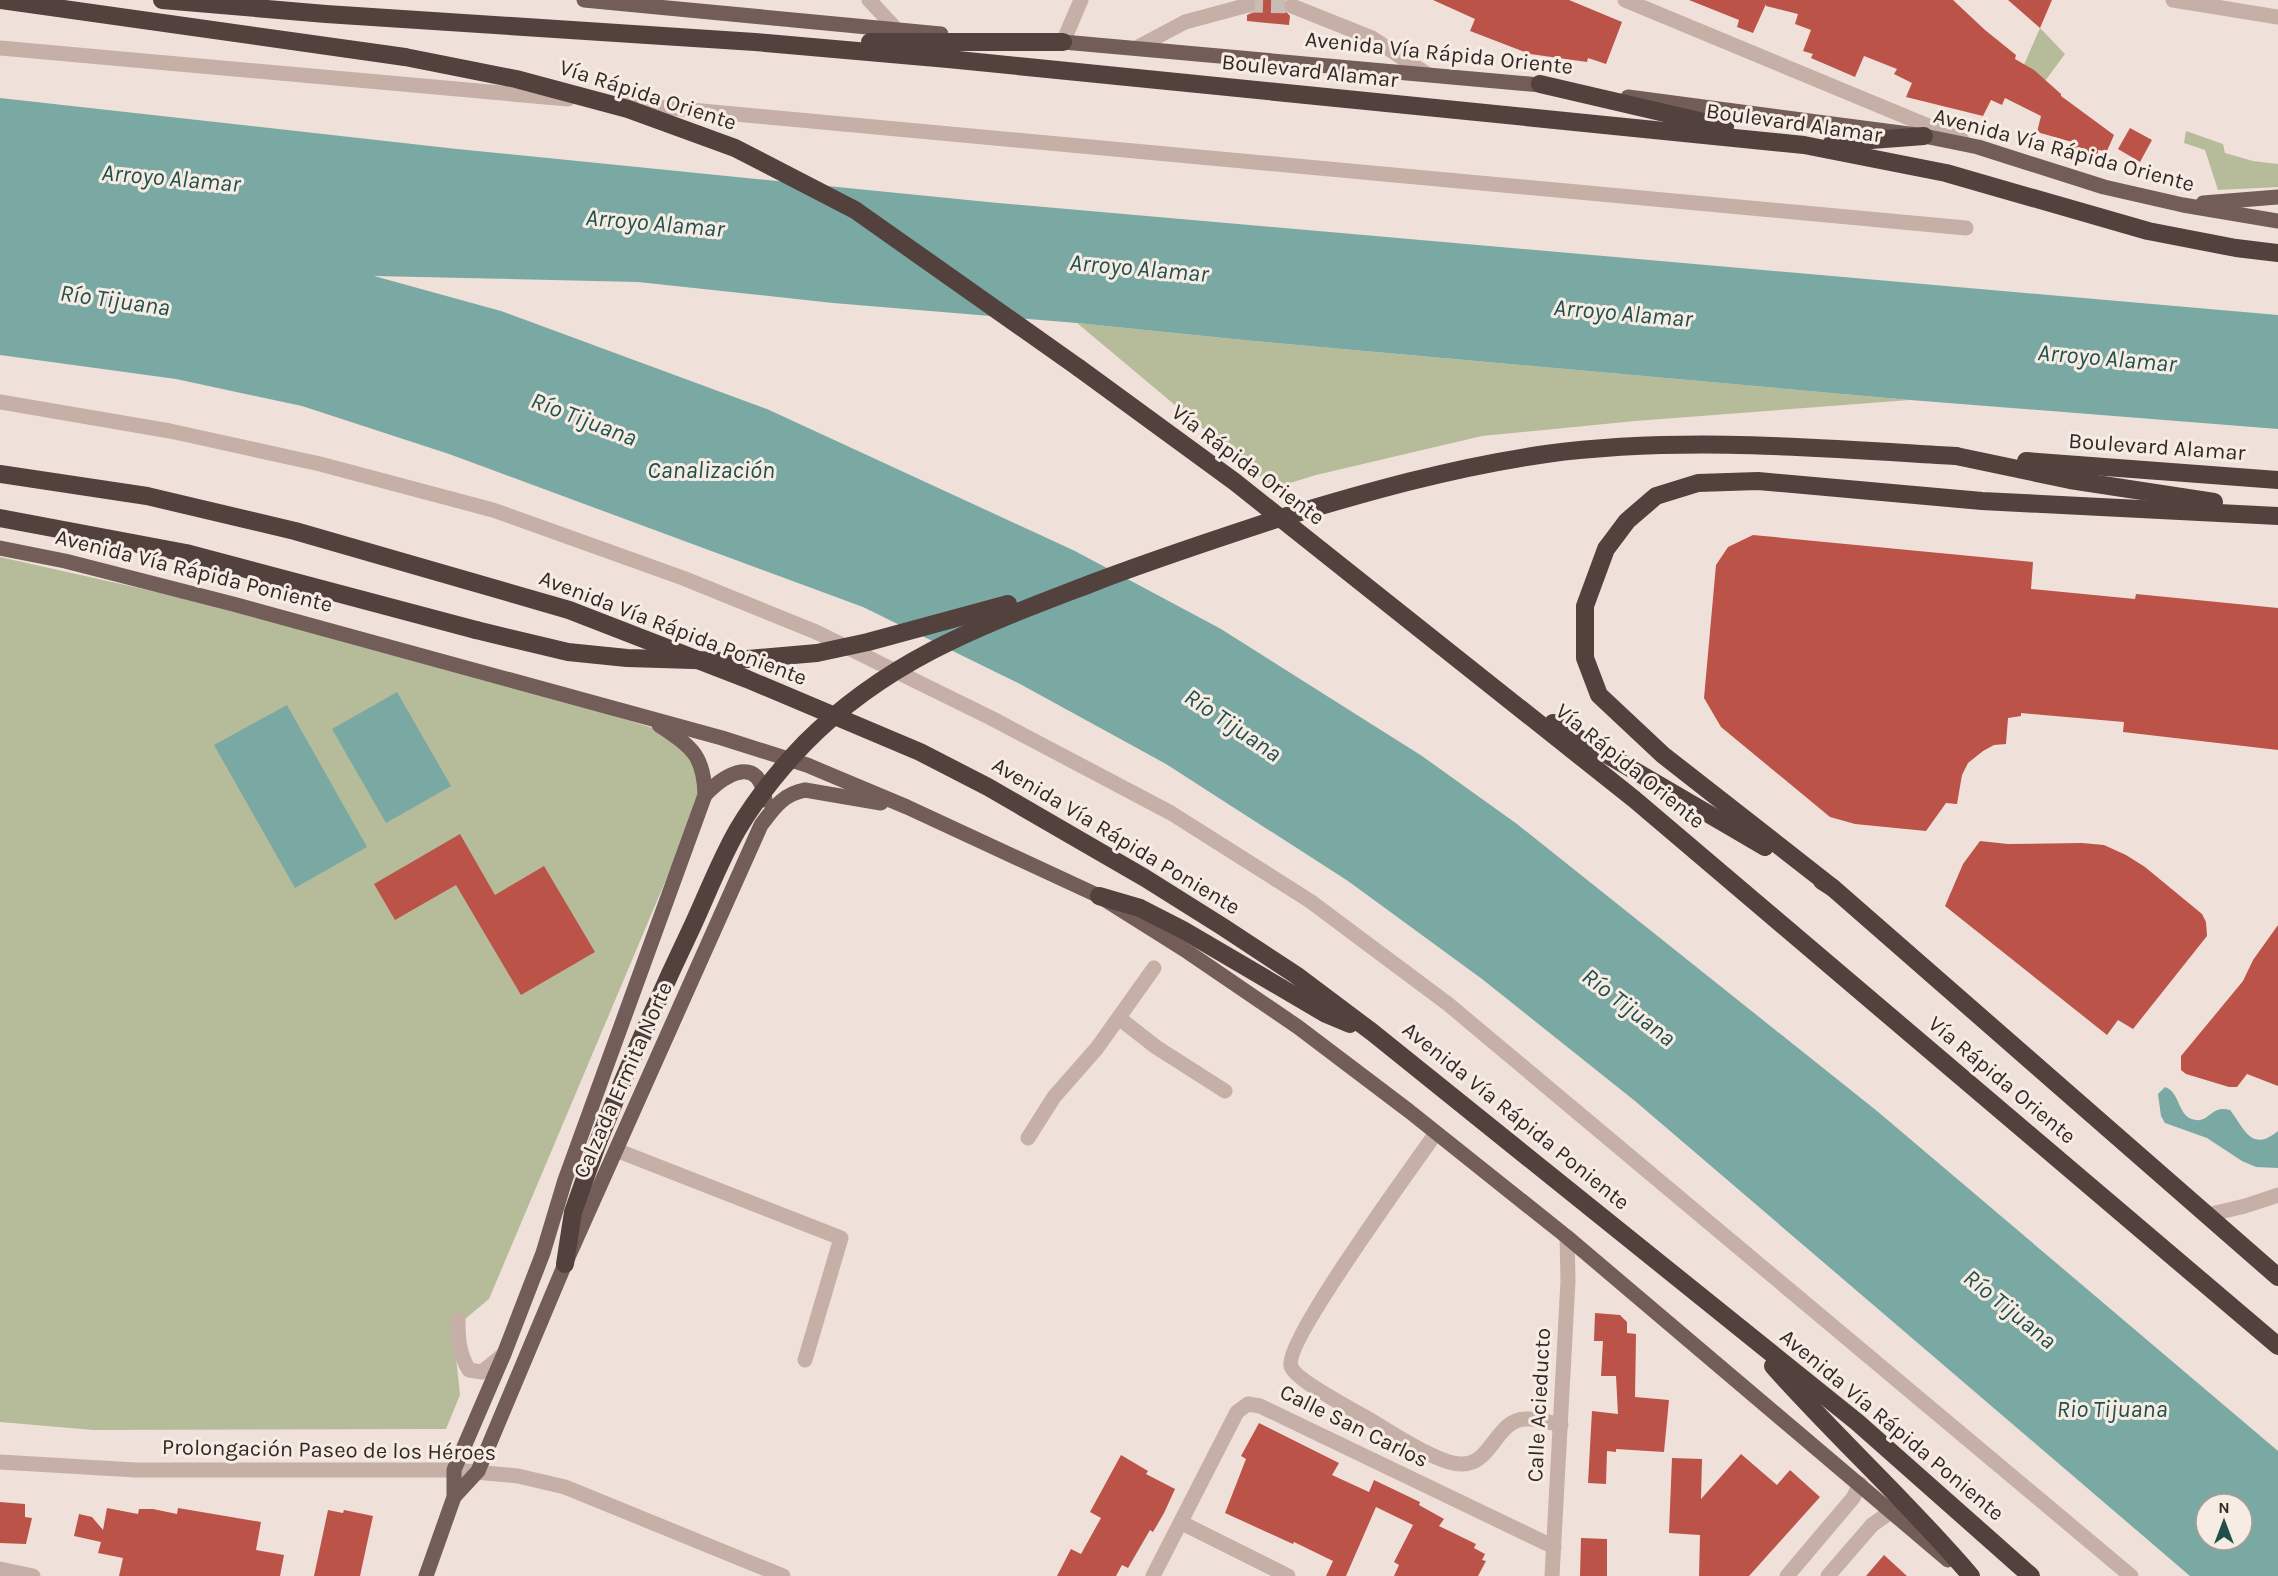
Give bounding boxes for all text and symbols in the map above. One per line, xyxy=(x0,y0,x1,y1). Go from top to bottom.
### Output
street label: Avenida Vía Rápida Oriente xyxy=(1304,26,1574,80)
street label: Boulevard Alamar xyxy=(1220,49,1400,93)
street label: Vía Rápida Oriente xyxy=(556,54,740,136)
street label: Boulevard Alamar xyxy=(1704,98,1884,148)
street label: Avenida Vía Rápida Oriente xyxy=(1931,103,2197,197)
water label: Arroyo Alamar xyxy=(100,158,242,198)
water label: Arroyo Alamar xyxy=(584,203,726,243)
water label: Arroyo Alamar xyxy=(1068,248,1210,288)
water label: Río Tijuana xyxy=(58,278,172,322)
water label: Arroyo Alamar xyxy=(1552,293,1694,333)
water label: Arroyo Alamar xyxy=(2036,338,2178,378)
water label: Río Tijuana xyxy=(527,386,641,452)
street label: Vía Rápida Oriente xyxy=(1167,399,1329,531)
street label: Boulevard Alamar xyxy=(2068,428,2246,466)
water label: Canalización xyxy=(647,456,775,484)
street label: Avenida Vía Rápida Poniente xyxy=(53,524,335,618)
street label: Avenida Vía Rápida Poniente xyxy=(536,565,810,691)
water label: Río Tijuana xyxy=(1179,682,1287,768)
street label: Vía Rápida Oriente xyxy=(1550,698,1710,834)
street label: Avenida Vía Rápida Poniente xyxy=(987,752,1245,920)
water label: Río Tijuana xyxy=(1577,962,1681,1052)
street label: Calzada Ermita Norte xyxy=(568,978,678,1182)
street label: Vía Rápida Oriente xyxy=(1923,1011,2081,1149)
street label: Avenida Vía Rápida Poniente xyxy=(1397,1016,1635,1216)
water label: Río Tijuana xyxy=(1958,1263,2062,1355)
street label: Avenida Vía Rápida Poniente xyxy=(1775,1324,2009,1526)
street label: Calle Acieducto xyxy=(1522,1327,1556,1483)
street label: Calle San Carlos xyxy=(1276,1379,1432,1473)
water label: Rio Tijuana xyxy=(2056,1395,2168,1423)
street label: Prolongación Paseo de los Héroes xyxy=(162,1434,496,1466)
north arrow xyxy=(2194,1492,2254,1552)
text: N xyxy=(2218,1498,2230,1517)

